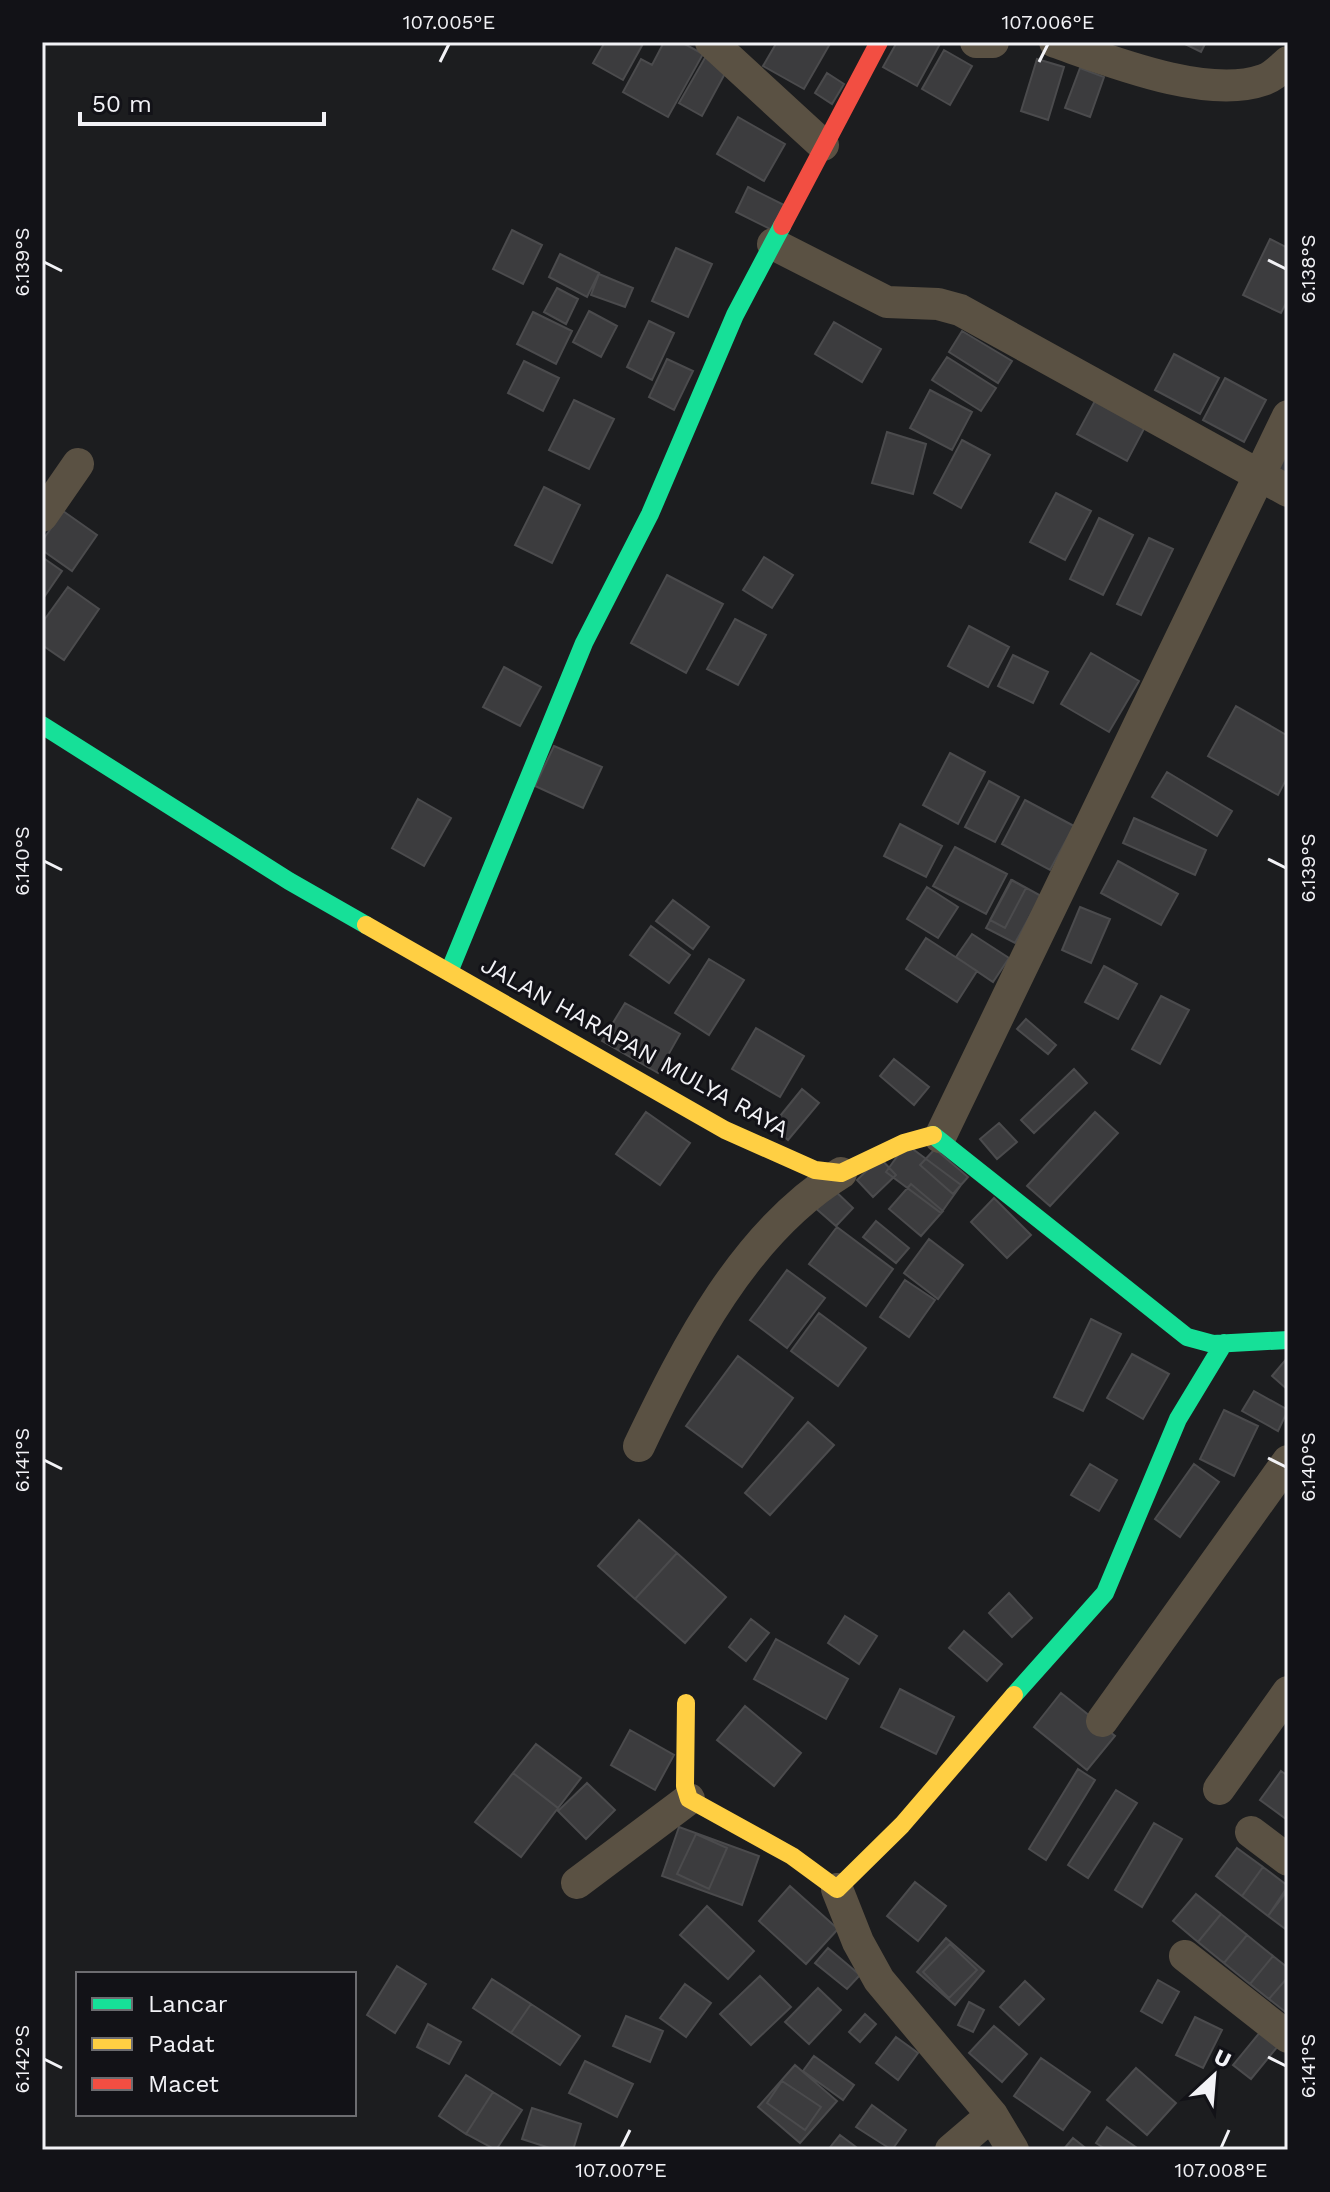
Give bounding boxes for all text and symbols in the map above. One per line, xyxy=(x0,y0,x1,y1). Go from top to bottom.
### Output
text: 107.005°E xyxy=(403,10,495,34)
text: 107.006°E xyxy=(1002,10,1094,34)
scale bar xyxy=(80,76,324,126)
text: 50 m xyxy=(92,90,152,118)
text: 6.139°S xyxy=(10,228,34,296)
text: 6.138°S xyxy=(1296,235,1320,303)
text: 6.140°S xyxy=(10,826,34,896)
text: 6.139°S xyxy=(1296,834,1320,902)
street label: JALAN HARAPAN MULYA RAYA xyxy=(476,950,794,1144)
text: 6.141°S xyxy=(10,1428,34,1492)
text: 6.140°S xyxy=(1296,1432,1320,1502)
legend xyxy=(76,1972,356,2116)
text: Lancar xyxy=(148,1990,228,2018)
text: 6.142°S xyxy=(10,2025,34,2093)
text: Padat xyxy=(148,2030,214,2058)
text: 6.141°S xyxy=(1296,2034,1320,2098)
north arrow xyxy=(1174,2036,1254,2116)
text: U xyxy=(1210,2044,1235,2073)
text: Macet xyxy=(148,2070,219,2098)
text: 107.007°E xyxy=(575,2158,667,2182)
text: 107.008°E xyxy=(1174,2158,1268,2182)

